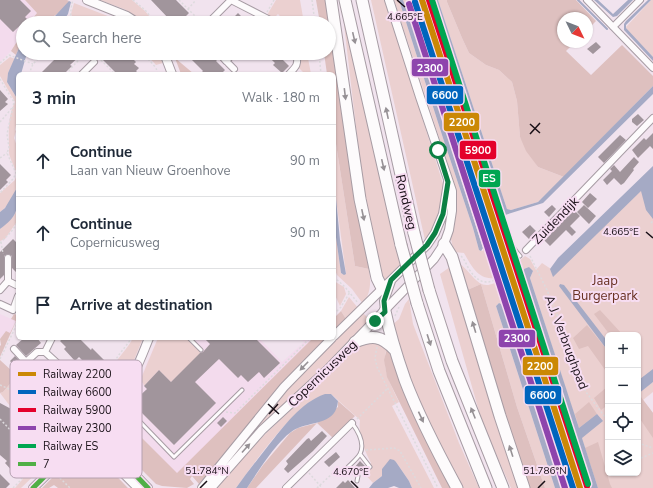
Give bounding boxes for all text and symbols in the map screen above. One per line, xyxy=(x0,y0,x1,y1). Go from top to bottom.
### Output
text: 4.665°E xyxy=(387,10,423,24)
north arrow xyxy=(557,12,593,48)
search box xyxy=(16,16,336,60)
icon: search xyxy=(30,27,52,49)
text: Search here xyxy=(62,28,142,48)
one-way arrow xyxy=(351,32,357,44)
line badge: 2300 xyxy=(411,58,449,77)
text: 2300 xyxy=(417,61,444,76)
line badge: 6600 xyxy=(426,85,464,105)
text: 3 min xyxy=(32,87,76,110)
one-way arrow xyxy=(342,88,348,100)
text: 6600 xyxy=(432,88,459,103)
text: Walk · 180 m xyxy=(242,89,320,107)
one-way arrow xyxy=(384,107,390,119)
line badge: 2200 xyxy=(443,112,480,132)
text: 2200 xyxy=(449,115,476,130)
line badge: 5900 xyxy=(459,140,497,160)
route start xyxy=(429,141,447,159)
text: Continue xyxy=(70,142,132,162)
text: 5900 xyxy=(465,143,492,158)
icon: ahead xyxy=(32,150,54,172)
text: 90 m xyxy=(290,152,320,170)
one-way arrow xyxy=(380,158,386,171)
text: Laan van Nieuw Groenhove xyxy=(70,162,230,180)
line badge: ES xyxy=(478,169,501,188)
text: ES xyxy=(482,171,496,186)
street label: Rondweg xyxy=(391,173,421,232)
street label: Zuidendijk xyxy=(528,193,583,248)
one-way arrow xyxy=(361,209,367,222)
text: Continue xyxy=(70,214,132,234)
icon: ahead xyxy=(32,222,54,244)
text: 90 m xyxy=(290,224,320,242)
text: 4.665°E xyxy=(603,225,639,239)
text: Copernicusweg xyxy=(70,234,160,252)
park label: Jaap Burgerpark xyxy=(572,272,638,305)
street label: A.J. Verbrughpad xyxy=(540,293,592,392)
icon: arrive xyxy=(32,294,54,316)
text: Arrive at destination xyxy=(70,295,213,315)
route end xyxy=(366,312,384,330)
one-way arrow xyxy=(471,320,477,332)
line badge: 2300 xyxy=(498,329,536,348)
text: 2300 xyxy=(504,331,531,346)
map controls xyxy=(605,332,641,476)
button: + xyxy=(605,332,641,368)
one-way arrow xyxy=(426,334,432,346)
street label: Copernicusweg xyxy=(284,336,361,411)
line badge: 2200 xyxy=(522,356,559,376)
text: 2200 xyxy=(527,359,554,374)
legend xyxy=(10,360,142,478)
one-way arrow xyxy=(300,361,309,371)
text: Railway 2200 xyxy=(43,367,112,382)
button: − xyxy=(605,368,641,404)
text: Railway 6600 xyxy=(43,385,112,400)
line badge: 6600 xyxy=(524,385,562,405)
text: 6600 xyxy=(530,388,557,403)
text: Railway 5900 xyxy=(43,403,112,418)
button: locate xyxy=(605,404,641,440)
one-way arrow xyxy=(469,406,475,418)
one-way arrow xyxy=(418,411,424,423)
text: Railway 2300 xyxy=(43,421,112,436)
text: Railway ES xyxy=(43,439,99,454)
button: layers xyxy=(605,440,641,476)
one-way arrow xyxy=(241,443,251,453)
one-way arrow xyxy=(508,445,514,457)
text: 7 xyxy=(43,457,50,472)
text: 51.784°N xyxy=(185,464,229,478)
text: 51.786°N xyxy=(523,464,567,478)
text: 4.670°E xyxy=(333,465,369,479)

